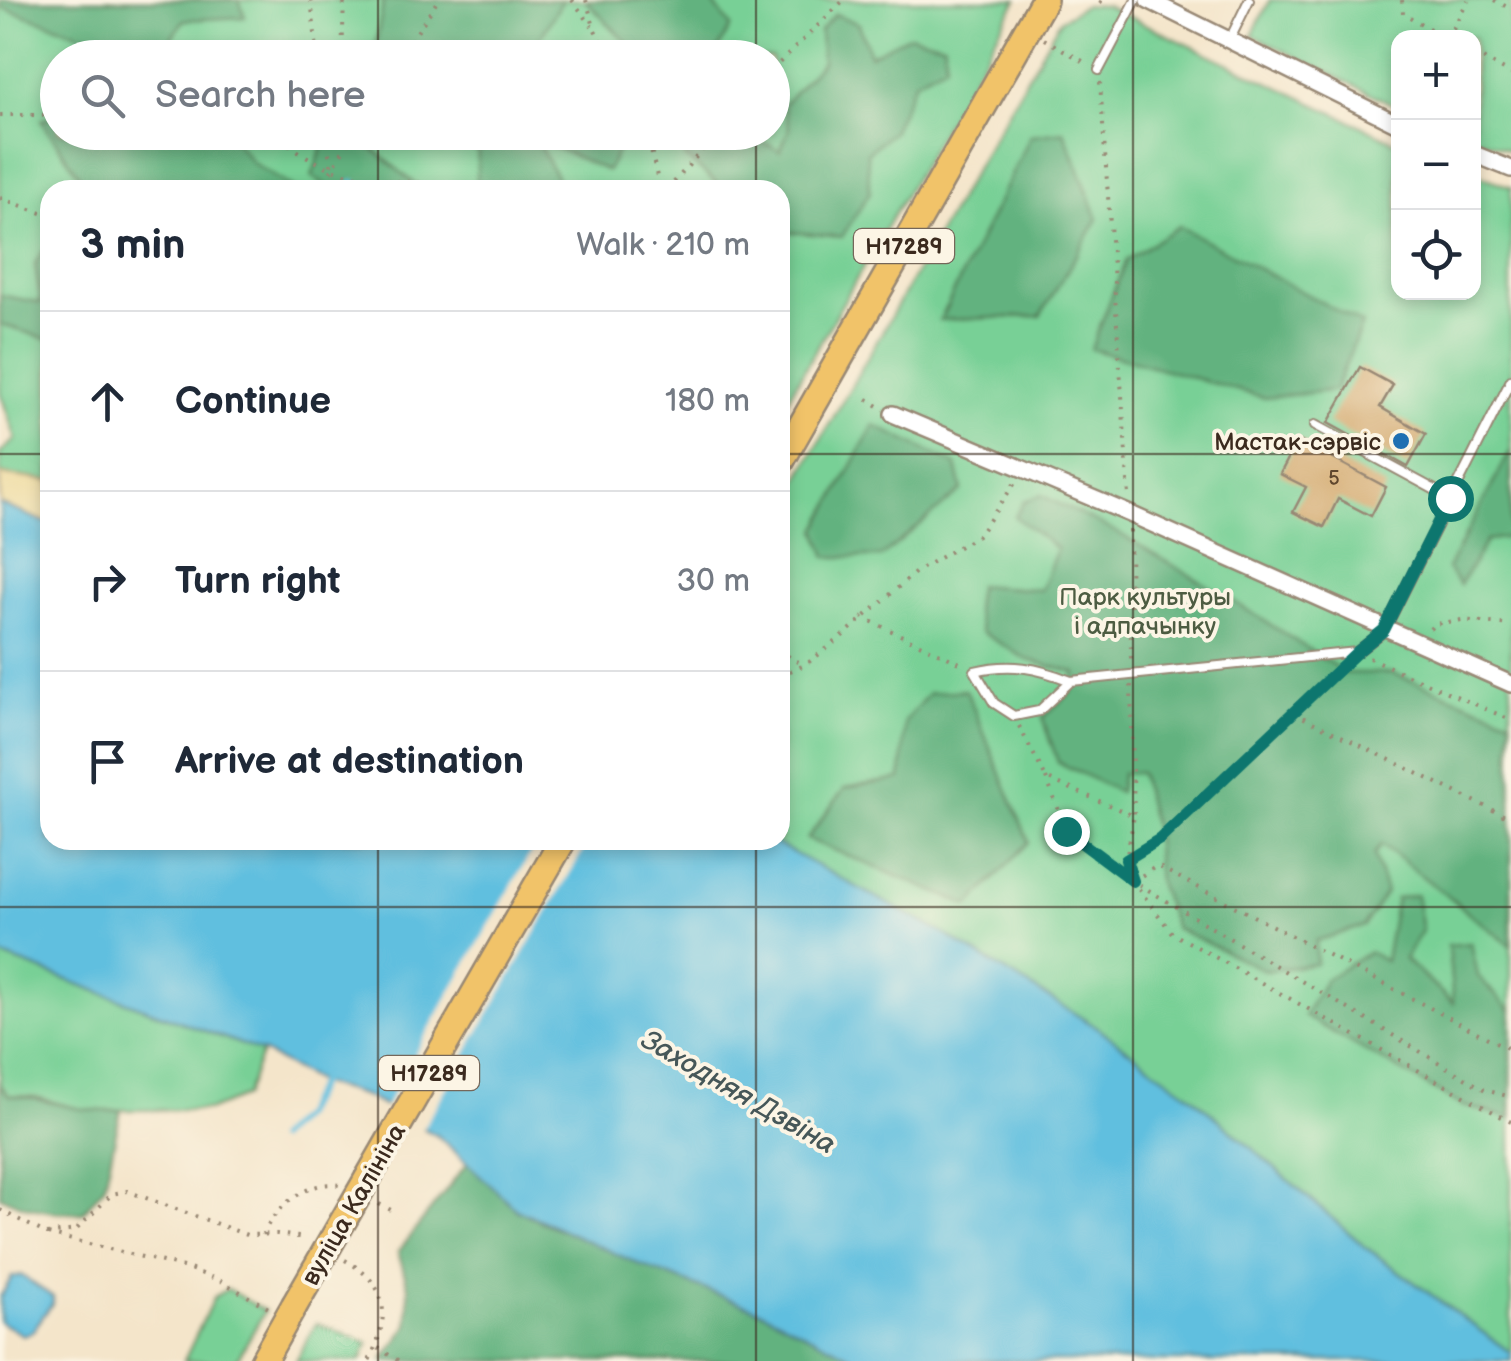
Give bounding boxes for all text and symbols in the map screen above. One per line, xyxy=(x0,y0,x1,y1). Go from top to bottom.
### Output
map controls xyxy=(1391,30,1481,300)
button: + xyxy=(1391,30,1481,120)
search box xyxy=(40,40,790,150)
icon: search xyxy=(75,68,130,123)
text: Search here xyxy=(155,73,366,118)
button: − xyxy=(1391,120,1481,210)
button: locate xyxy=(1391,210,1481,300)
text: 3 min xyxy=(80,220,185,271)
text: Walk · 210 m xyxy=(576,226,750,265)
road number: Н17289 xyxy=(854,229,954,263)
icon: ahead xyxy=(80,374,135,429)
text: Continue xyxy=(175,379,331,424)
text: 180 m xyxy=(665,382,750,421)
place label: Мастак-сэрвіс xyxy=(1214,427,1381,458)
marker: Мастак-сэрвіс xyxy=(1390,430,1412,452)
house number: 5 xyxy=(1328,467,1340,491)
route start xyxy=(1428,476,1474,522)
icon: right xyxy=(80,554,135,609)
text: Turn right xyxy=(175,559,340,604)
text: 30 m xyxy=(676,562,750,601)
park label: Парк культуры і адпачынку xyxy=(1059,582,1231,642)
icon: arrive xyxy=(80,734,135,789)
text: Arrive at destination xyxy=(175,739,524,784)
route end xyxy=(1044,809,1090,855)
water label: Заходняя Дзвіна xyxy=(635,1023,841,1161)
road number: Н17289 xyxy=(379,1056,479,1090)
street label: вуліца Калініна xyxy=(295,1118,413,1291)

